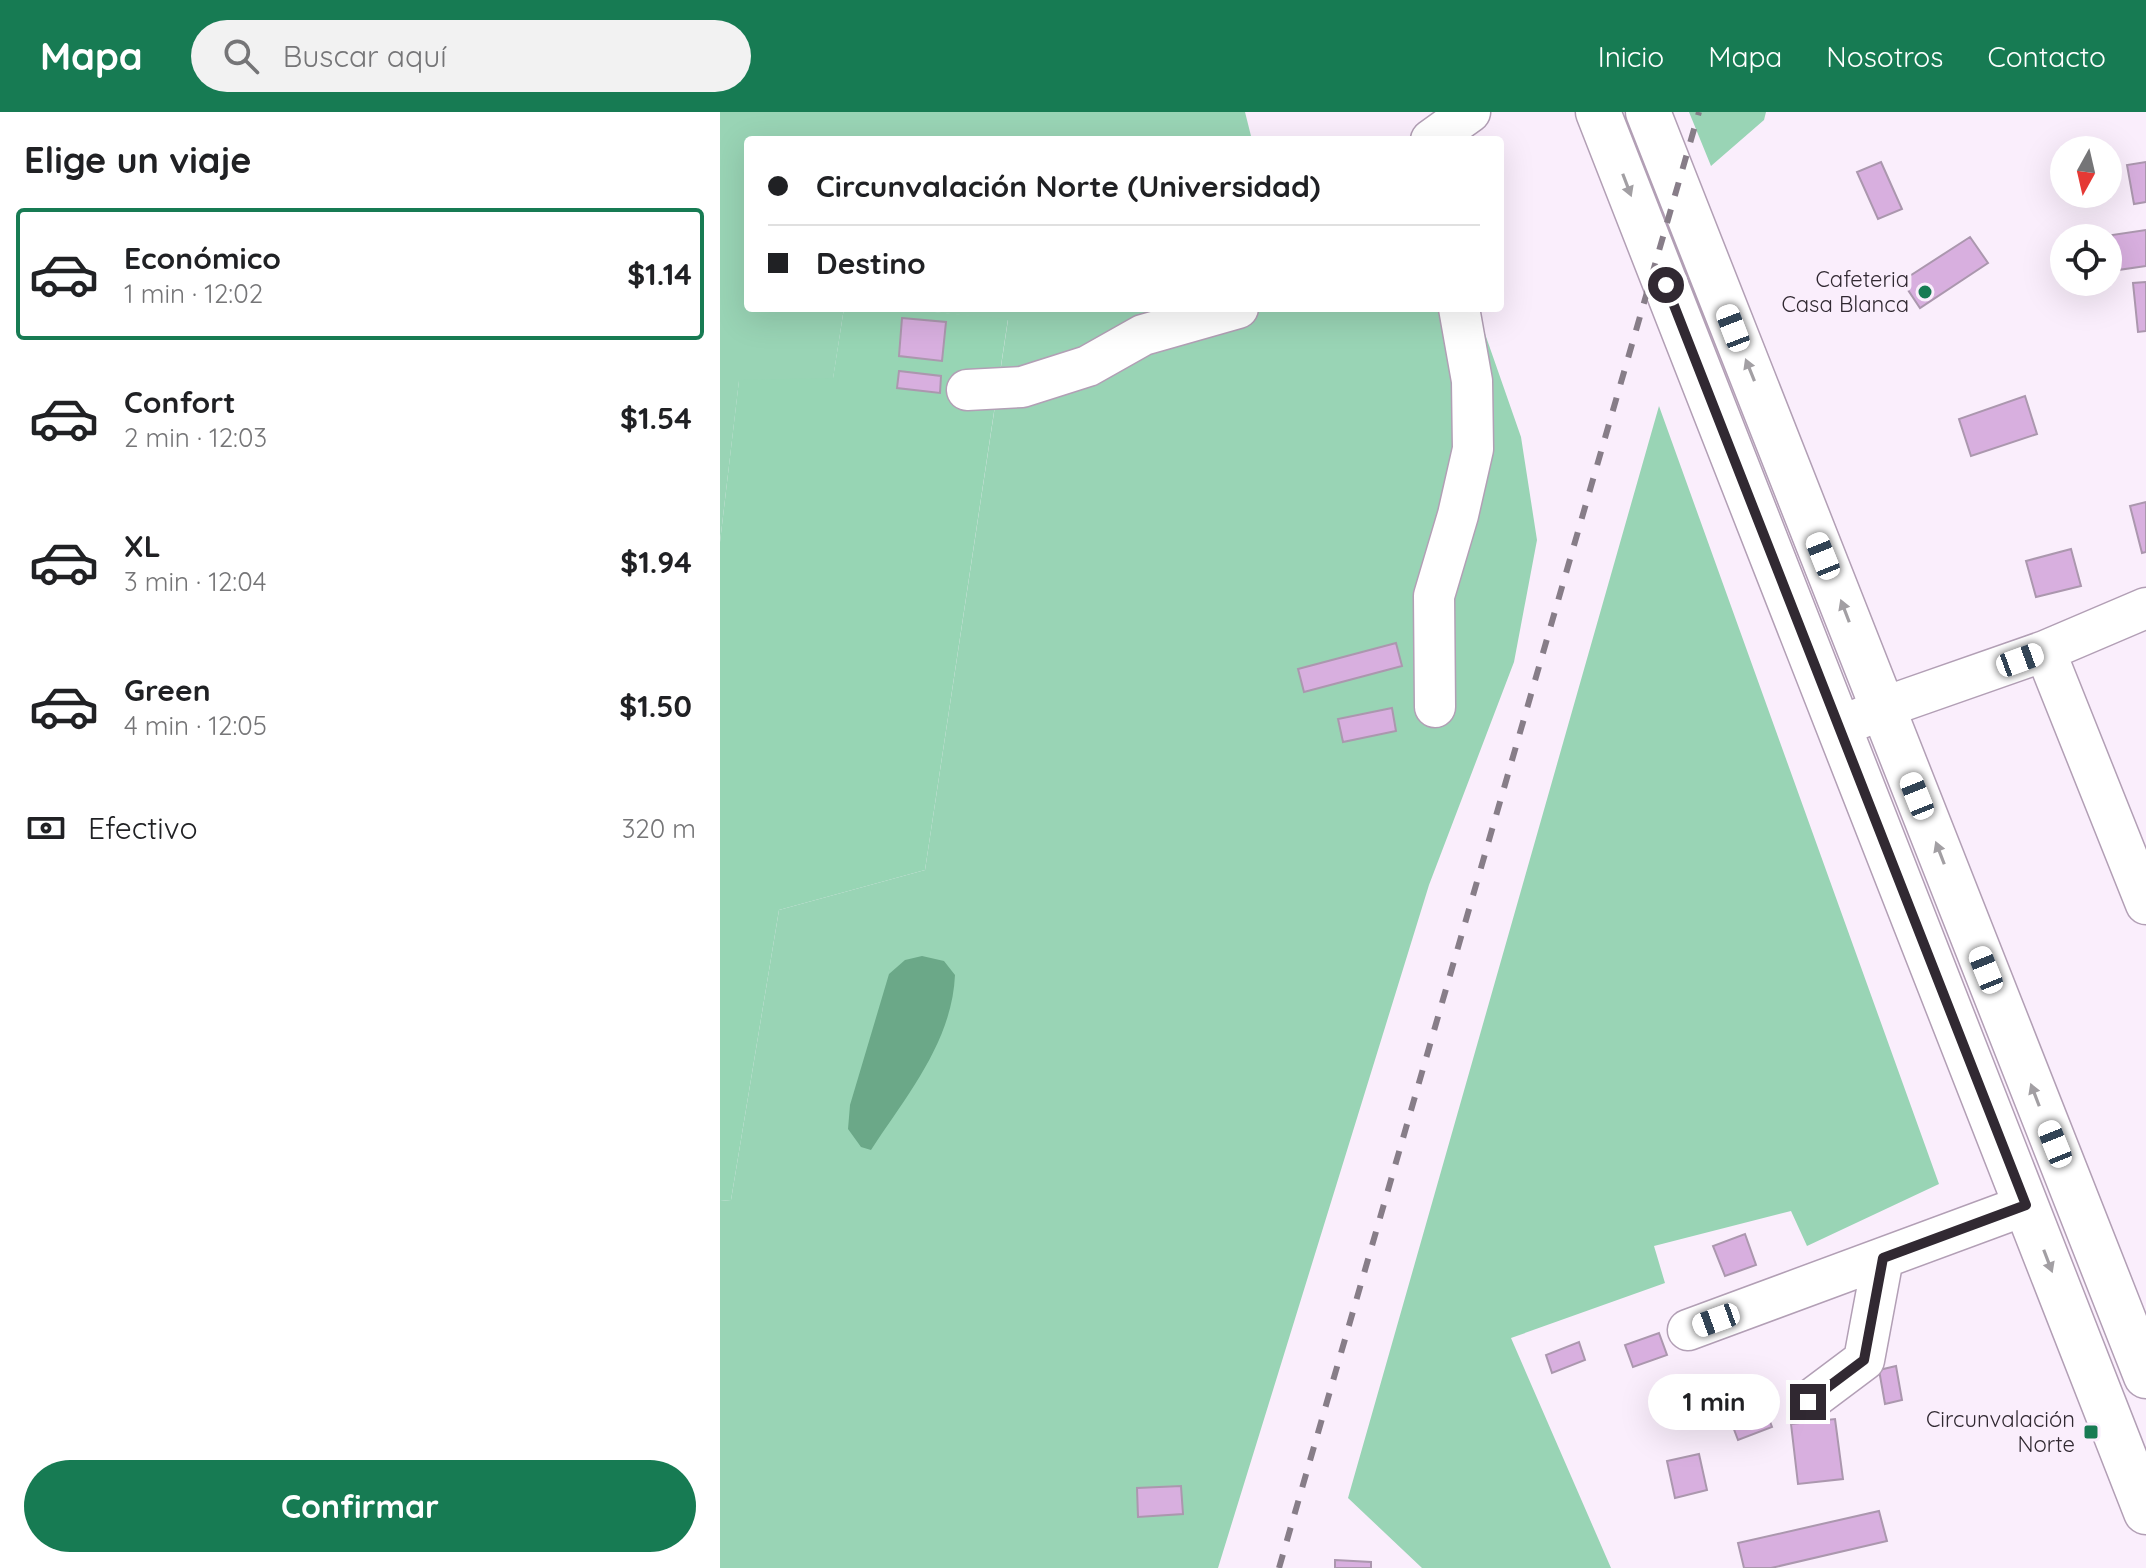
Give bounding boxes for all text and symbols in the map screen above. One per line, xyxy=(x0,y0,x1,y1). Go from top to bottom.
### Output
search box xyxy=(191,20,751,92)
text: Mapa xyxy=(40,32,143,80)
icon: search xyxy=(219,34,263,78)
text: Buscar aquí xyxy=(283,37,447,75)
text: Inicio xyxy=(1598,39,1664,74)
text: Mapa xyxy=(1708,39,1782,74)
text: Nosotros xyxy=(1826,39,1943,74)
text: Contacto xyxy=(1987,39,2106,74)
north arrow xyxy=(2050,136,2122,208)
map controls xyxy=(2050,136,2122,296)
text: Elige un viaje xyxy=(24,137,252,182)
text: Circunvalación Norte (Universidad) xyxy=(816,167,1320,205)
one-way arrow xyxy=(1621,173,1634,197)
button: locate xyxy=(2050,224,2122,296)
icon: car xyxy=(28,238,100,310)
text: Económico xyxy=(124,239,281,277)
text: Destino xyxy=(816,244,926,282)
text: $1.14 xyxy=(627,255,692,293)
place label: Cafeteria Casa Blanca xyxy=(1781,265,1909,318)
route start xyxy=(1648,267,1684,303)
text: 1 min · 12:02 xyxy=(124,277,263,310)
marker: Cafeteria Casa Blanca xyxy=(1916,283,1934,301)
car xyxy=(1713,301,1753,355)
one-way arrow xyxy=(1743,358,1756,382)
icon: car xyxy=(28,382,100,454)
text: Confort xyxy=(124,383,236,421)
text: $1.54 xyxy=(620,399,692,437)
text: 2 min · 12:03 xyxy=(124,421,267,454)
icon: car xyxy=(28,526,100,598)
text: XL xyxy=(124,527,161,565)
car xyxy=(1803,529,1843,583)
text: $1.94 xyxy=(620,543,692,581)
text: 3 min · 12:04 xyxy=(124,565,266,598)
one-way arrow xyxy=(1838,599,1851,623)
car xyxy=(1993,641,2047,679)
icon: car xyxy=(28,670,100,742)
text: Green xyxy=(124,671,211,709)
text: $1.50 xyxy=(619,687,692,725)
text: 4 min · 12:05 xyxy=(124,709,267,742)
car xyxy=(1897,769,1937,823)
icon: cash xyxy=(24,806,68,850)
text: Efectivo xyxy=(88,809,198,847)
text: 320 m xyxy=(622,812,696,845)
one-way arrow xyxy=(1933,841,1946,865)
car xyxy=(1966,943,2006,997)
one-way arrow xyxy=(2028,1083,2041,1107)
car xyxy=(2035,1117,2075,1171)
one-way arrow xyxy=(2042,1249,2055,1273)
car xyxy=(1689,1301,1743,1339)
callout: 1 min xyxy=(1648,1374,1780,1430)
route end xyxy=(1790,1384,1826,1420)
text: 1 min xyxy=(1683,1385,1746,1418)
place label: Circunvalación Norte xyxy=(1926,1405,2075,1458)
marker: Circunvalación Norte xyxy=(2082,1423,2100,1441)
button: Confirmar xyxy=(24,1460,696,1552)

